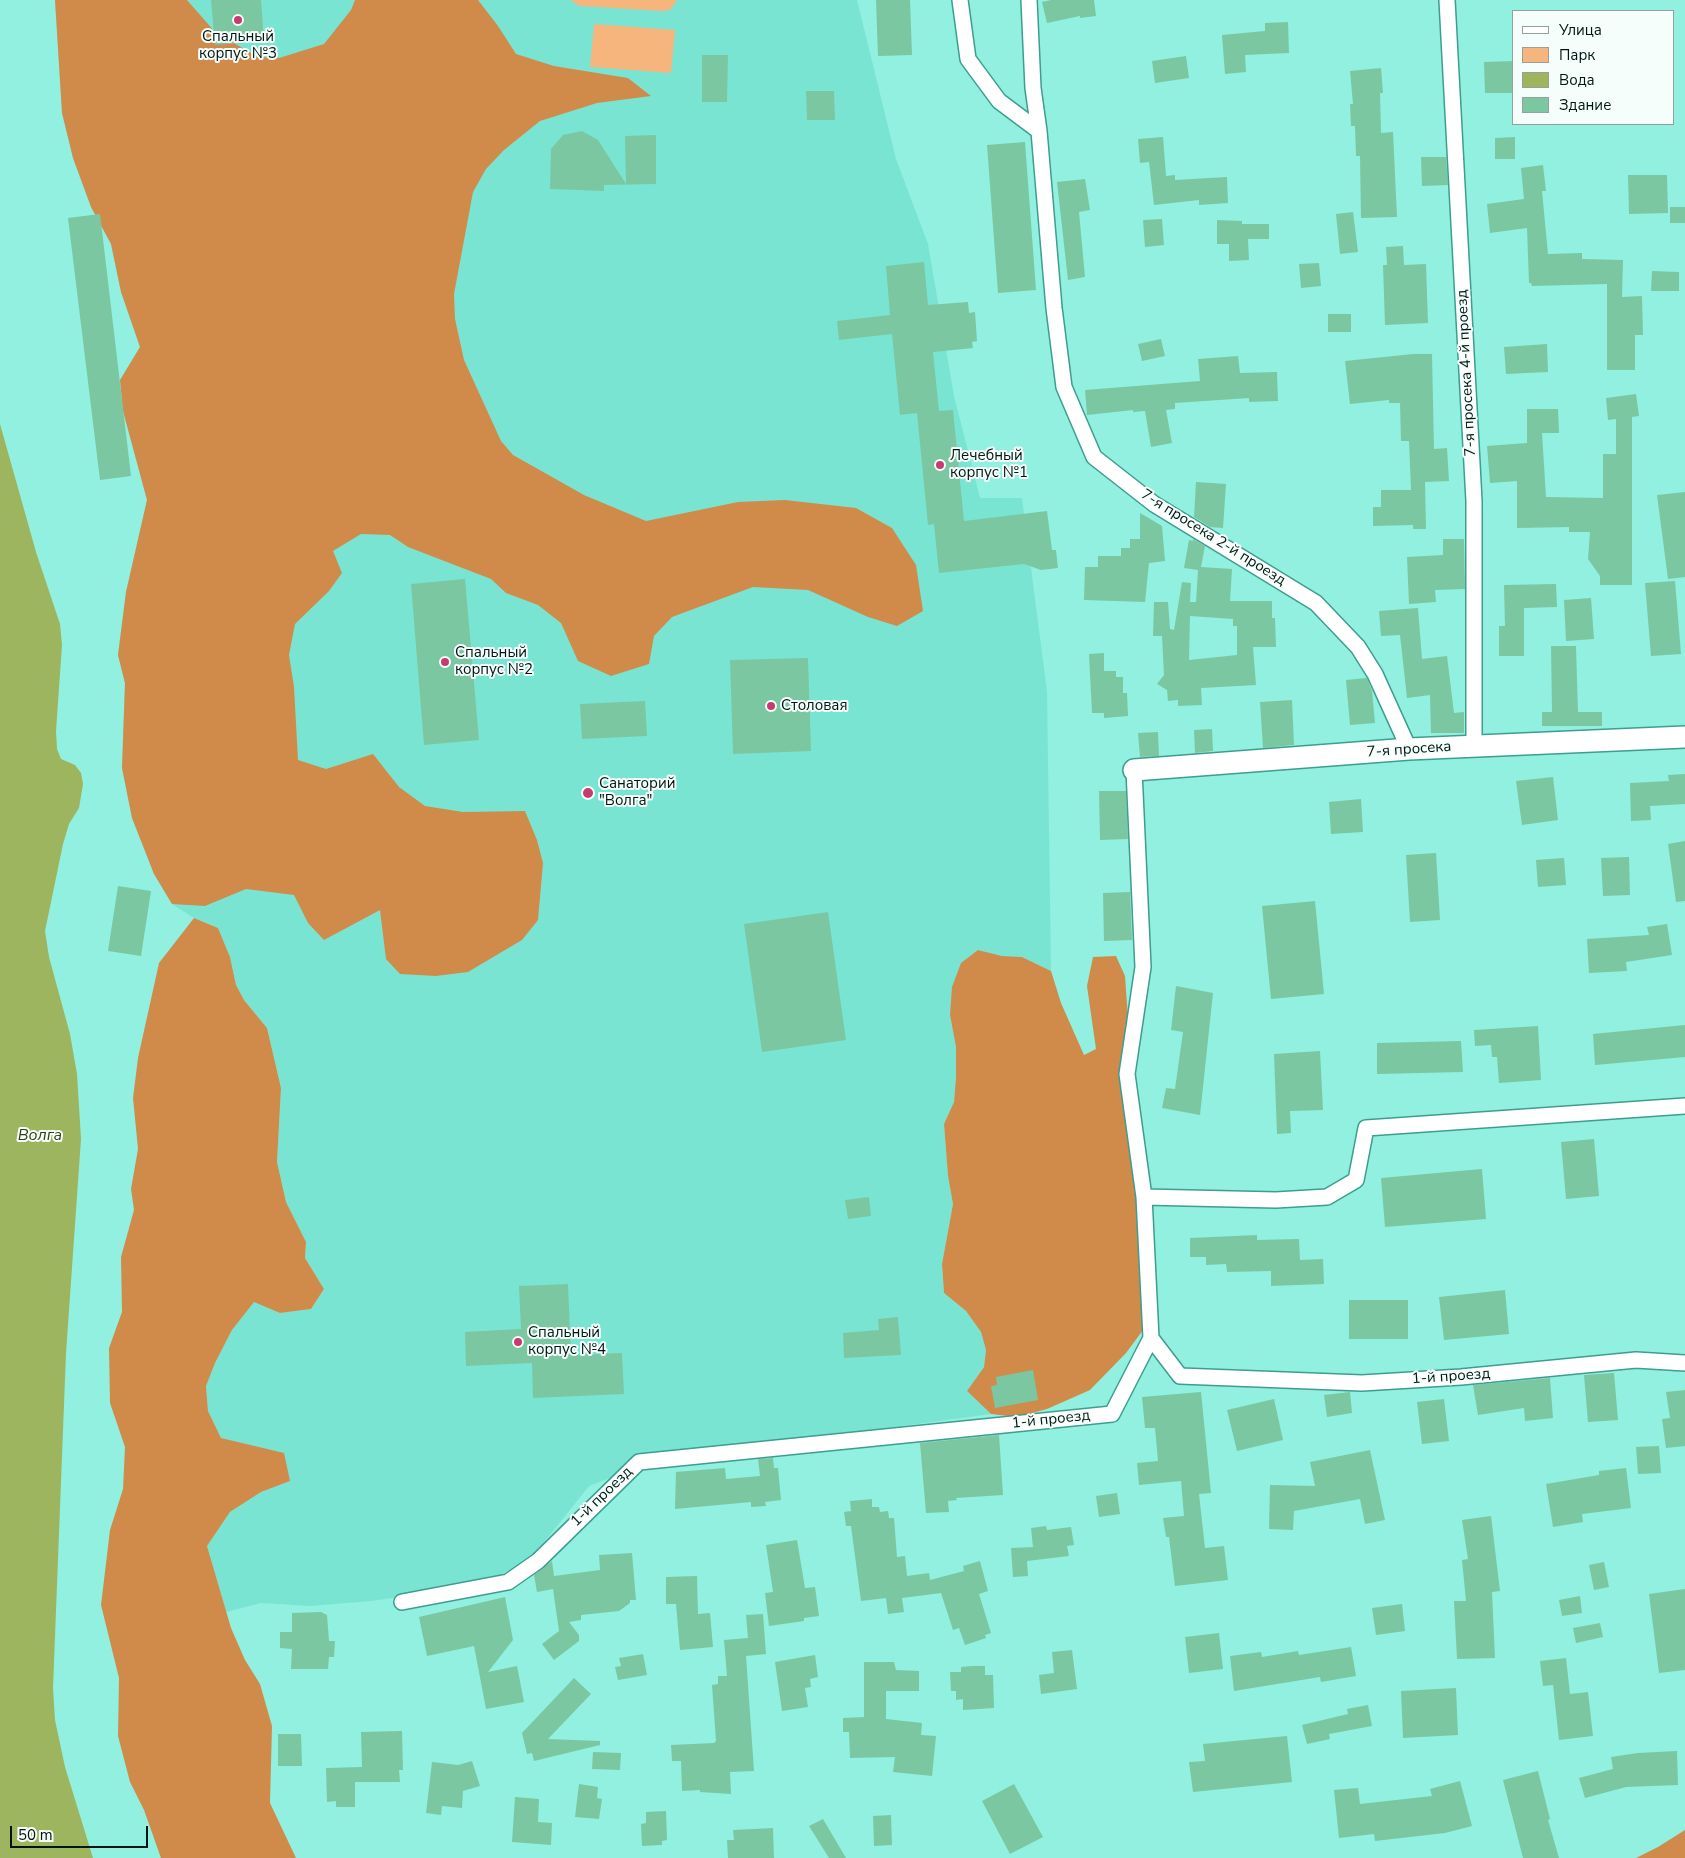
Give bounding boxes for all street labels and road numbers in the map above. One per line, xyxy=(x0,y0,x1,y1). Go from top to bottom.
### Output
street label: 7-я просека 4-й проезд xyxy=(1454,289,1480,457)
street label: 7-я просека 2-й проезд xyxy=(1137,486,1289,590)
street label: 7-я просека xyxy=(1366,738,1452,762)
street label: 1-й проезд xyxy=(1411,1365,1491,1389)
street label: 1-й проезд xyxy=(1011,1407,1091,1433)
street label: 1-й проезд xyxy=(567,1463,637,1531)

